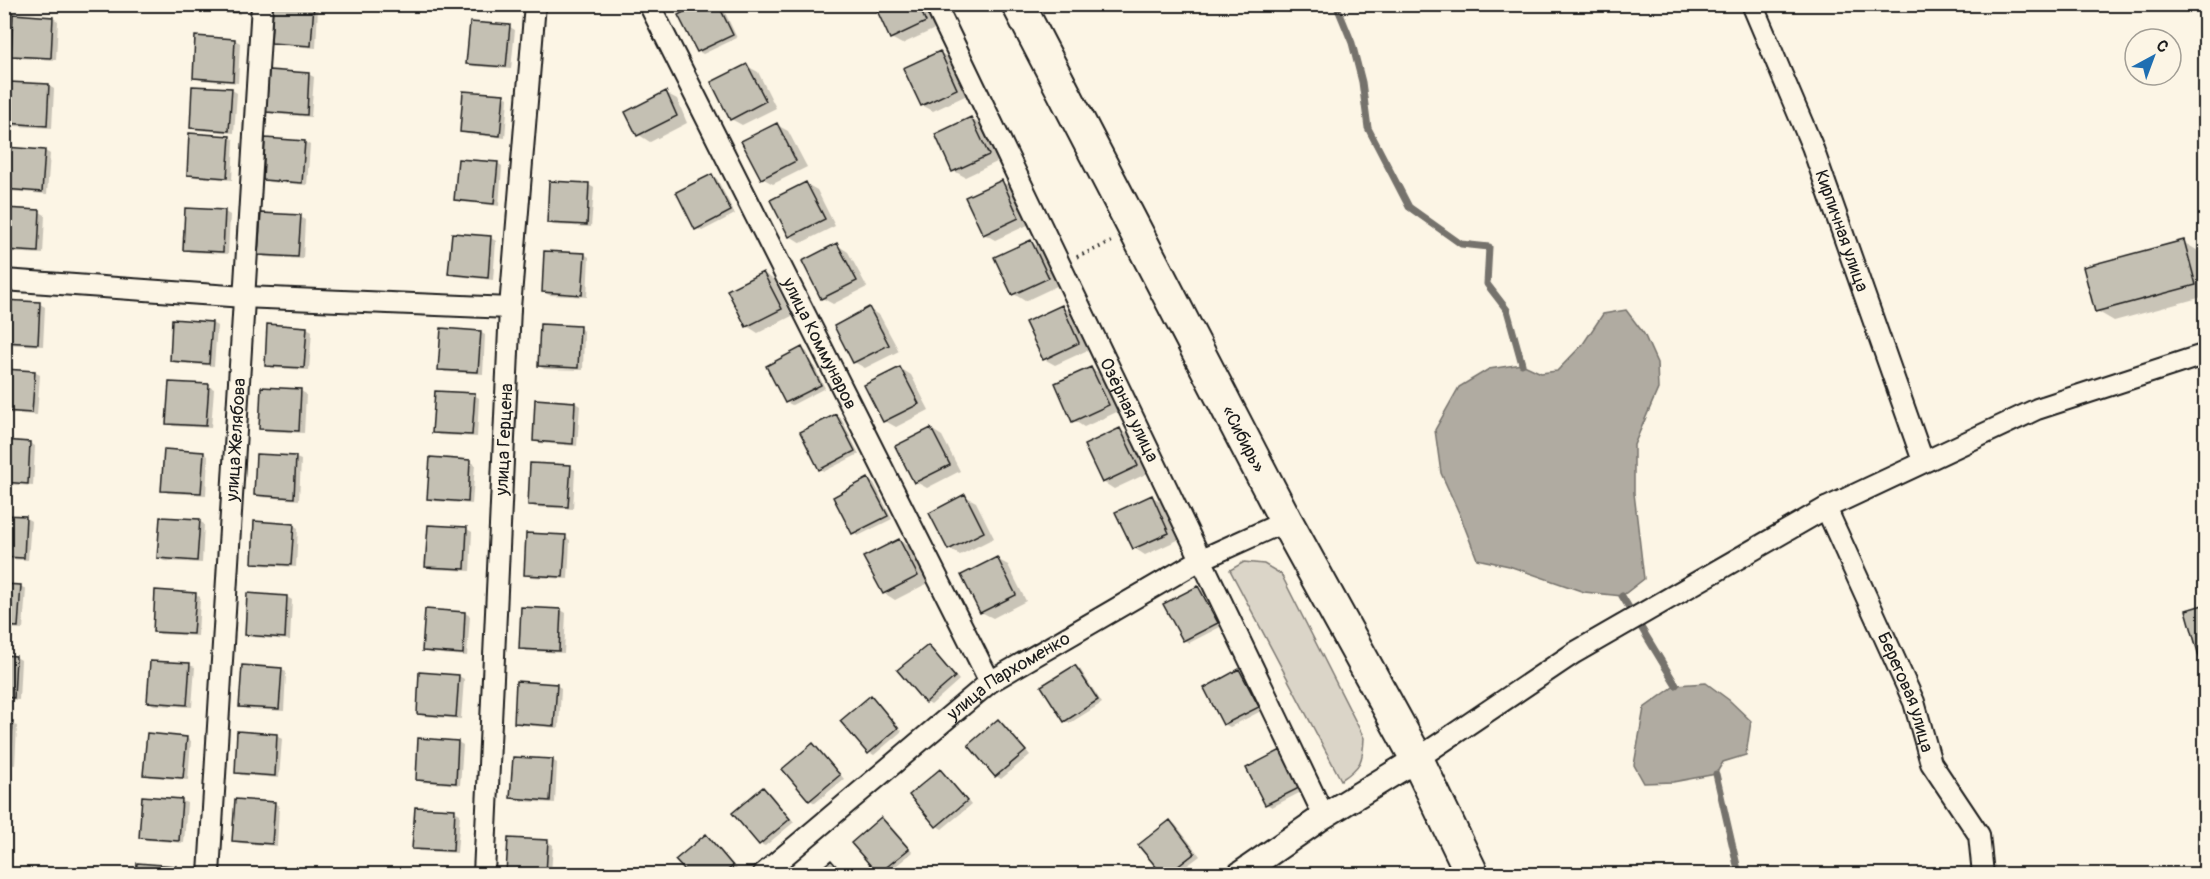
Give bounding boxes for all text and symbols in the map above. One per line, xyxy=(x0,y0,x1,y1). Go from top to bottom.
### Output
north arrow xyxy=(2123,27,2183,87)
text: С xyxy=(2152,36,2173,57)
street label: Кирпичная улица xyxy=(1809,167,1873,295)
street label: улица Коммунаров xyxy=(776,273,862,413)
street label: Озёрная улица xyxy=(1094,354,1164,466)
street label: улица Желябова xyxy=(221,377,251,503)
street label: улица Герцена xyxy=(490,383,519,497)
street label: «Сибирь» xyxy=(1216,402,1270,477)
street label: улица Пархоменко xyxy=(942,627,1075,726)
street label: Береговая улица xyxy=(1872,629,1938,755)

